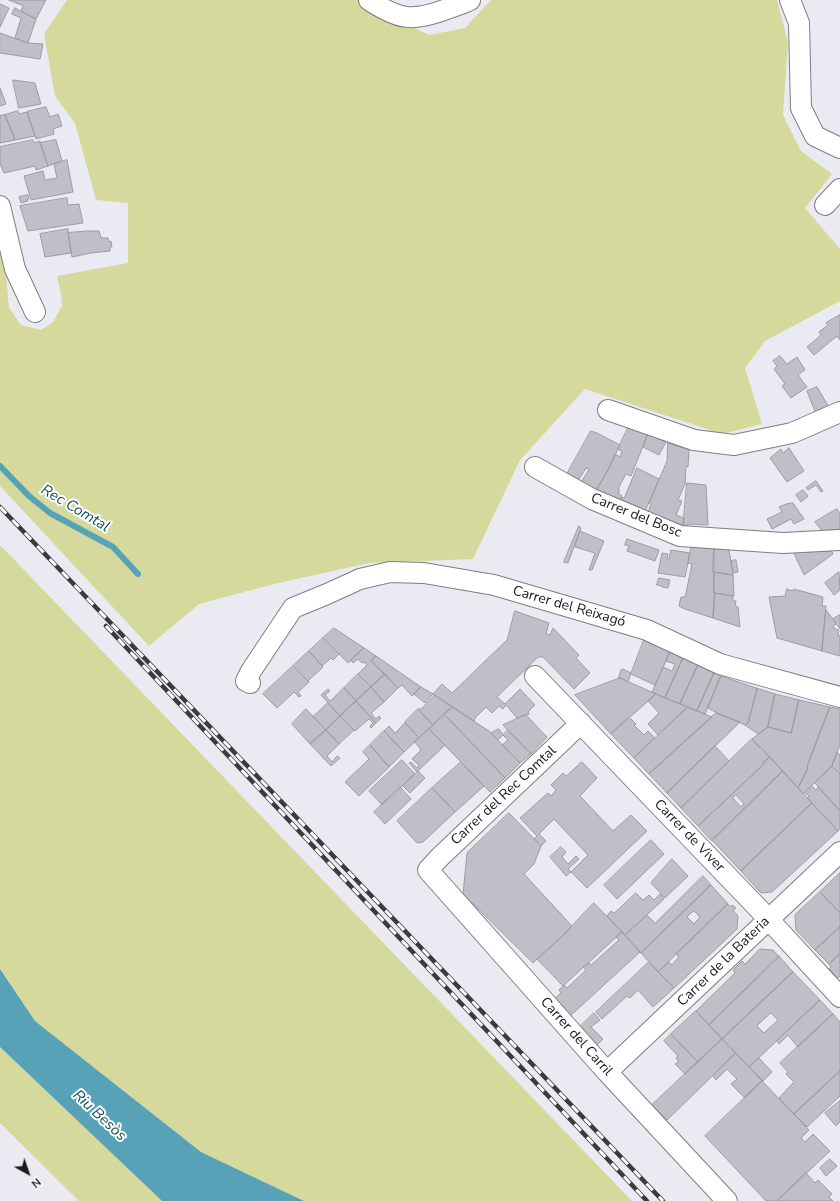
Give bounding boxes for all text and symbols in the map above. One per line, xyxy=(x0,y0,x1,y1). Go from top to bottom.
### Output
water label: Rec Comtal xyxy=(37,481,113,537)
street label: Carrer del Bosc xyxy=(588,490,684,542)
street label: Carrer del Reixagó xyxy=(511,583,627,631)
street label: Carrer del Rec Comtal xyxy=(448,743,560,849)
street label: Carrer de Viver xyxy=(650,796,728,876)
street label: Carrer de la Bateria xyxy=(674,914,774,1010)
street label: Carrer del Carril xyxy=(536,994,616,1080)
water label: Riu Besòs xyxy=(68,1087,130,1145)
north arrow xyxy=(8,1153,48,1193)
text: N xyxy=(28,1174,44,1191)

